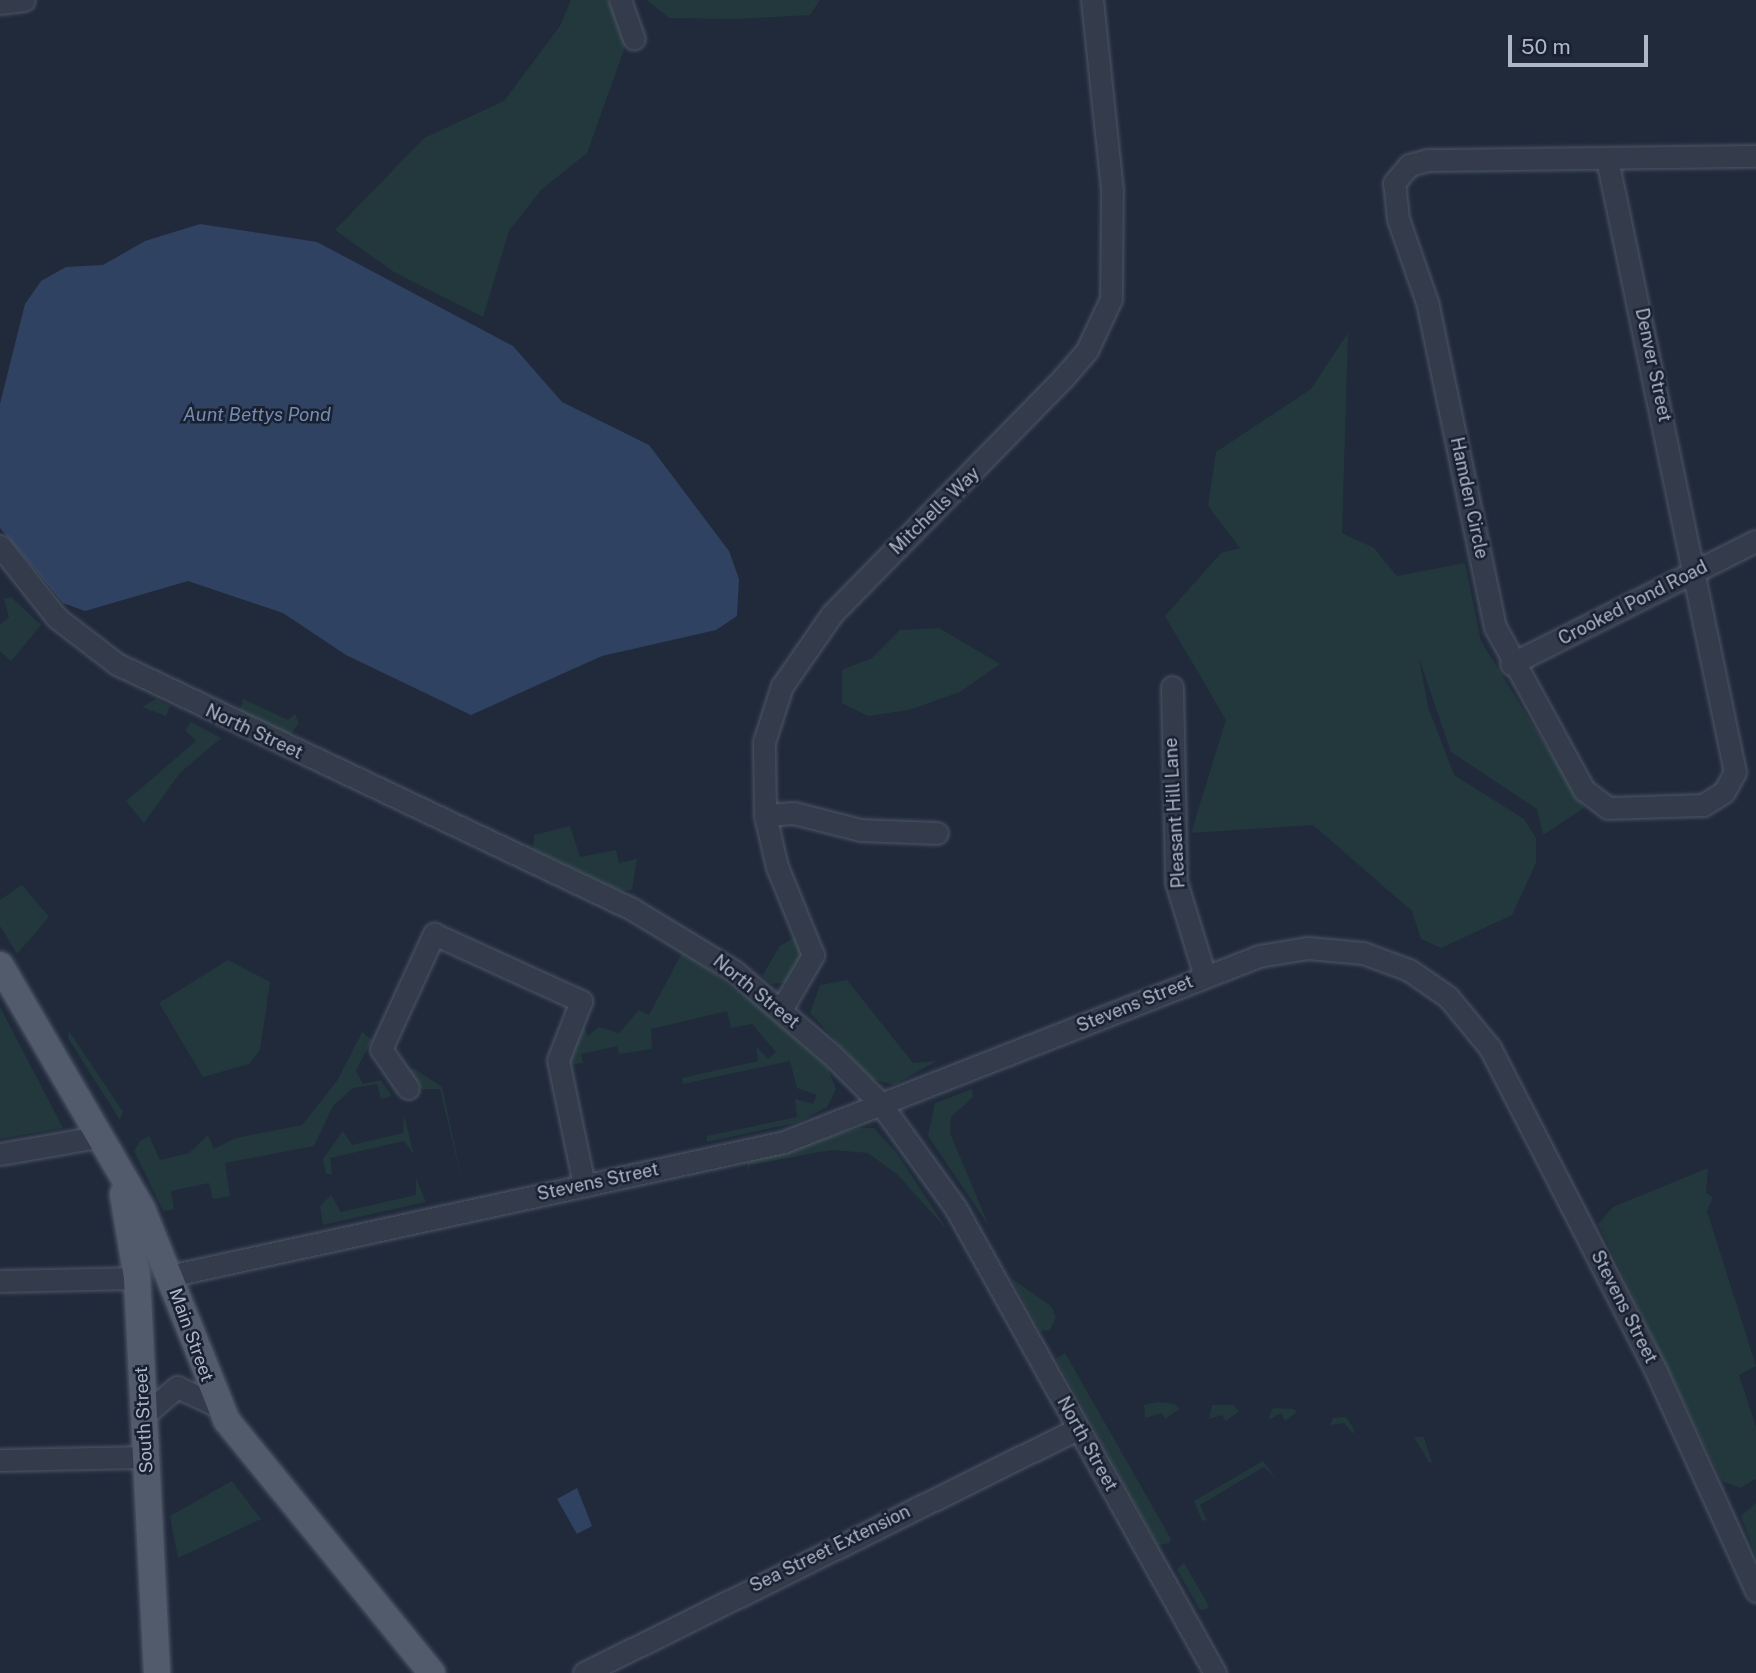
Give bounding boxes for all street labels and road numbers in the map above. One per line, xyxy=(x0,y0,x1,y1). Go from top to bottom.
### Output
street label: Denver Street xyxy=(1630,306,1676,424)
street label: Hamden Circle xyxy=(1446,435,1492,561)
street label: Mitchells Way xyxy=(885,463,985,559)
street label: Crooked Pond Road xyxy=(1555,556,1711,650)
street label: North Street xyxy=(202,700,306,764)
street label: Pleasant Hill Lane xyxy=(1160,737,1190,889)
street label: North Street xyxy=(709,951,803,1033)
street label: Stevens Street xyxy=(1074,971,1196,1037)
street label: Stevens Street xyxy=(535,1159,661,1205)
street label: Stevens Street xyxy=(1586,1247,1662,1367)
street label: Main Street xyxy=(164,1285,218,1385)
street label: South Street xyxy=(130,1366,158,1474)
street label: North Street xyxy=(1052,1393,1122,1495)
street label: Sea Street Extension xyxy=(746,1501,914,1597)

